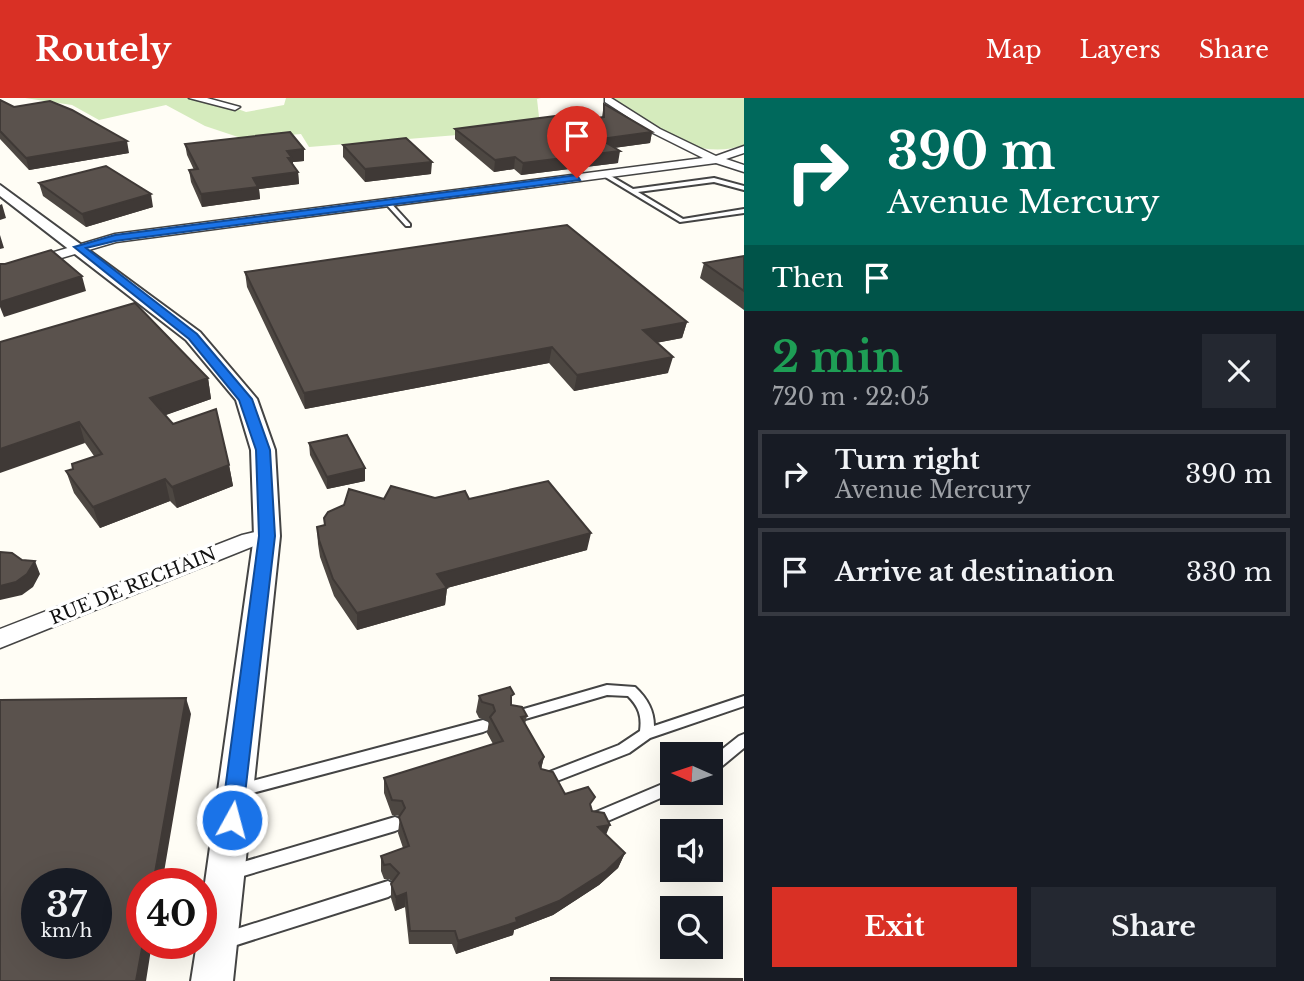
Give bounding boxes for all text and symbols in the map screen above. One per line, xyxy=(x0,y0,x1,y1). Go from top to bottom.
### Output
text: Routely xyxy=(35,29,171,70)
text: Map xyxy=(986,35,1042,64)
text: Layers xyxy=(1080,35,1161,64)
text: Share xyxy=(1199,35,1269,64)
pin xyxy=(547,106,607,178)
icon: arrive xyxy=(558,117,596,155)
text: 390 m xyxy=(887,121,1055,182)
icon: right xyxy=(772,126,863,217)
text: Avenue Mercury xyxy=(887,182,1160,222)
icon: arrive xyxy=(858,259,896,297)
text: Then xyxy=(772,262,844,294)
text: 2 min xyxy=(772,331,903,383)
button: close xyxy=(1202,334,1276,408)
text: 720 m · 22:05 xyxy=(772,383,930,411)
text: Turn right xyxy=(835,444,980,476)
icon: right xyxy=(776,455,814,493)
text: 390 m xyxy=(1185,458,1272,490)
text: Avenue Mercury xyxy=(835,476,1031,504)
street label: RUE DE RECHAIN xyxy=(47,543,219,629)
icon: arrive xyxy=(776,553,814,591)
text: Arrive at destination xyxy=(835,556,1115,588)
text: 330 m xyxy=(1186,556,1272,588)
north arrow xyxy=(660,742,723,805)
map controls xyxy=(660,742,723,959)
position arrow xyxy=(195,783,269,857)
button: sound xyxy=(660,819,723,882)
speed limit sign: 40 xyxy=(126,868,217,959)
text: 37 xyxy=(46,883,87,926)
button: Exit xyxy=(772,887,1017,967)
button: Share xyxy=(1031,887,1276,967)
button: search xyxy=(660,896,723,959)
text: km/h xyxy=(41,920,92,942)

